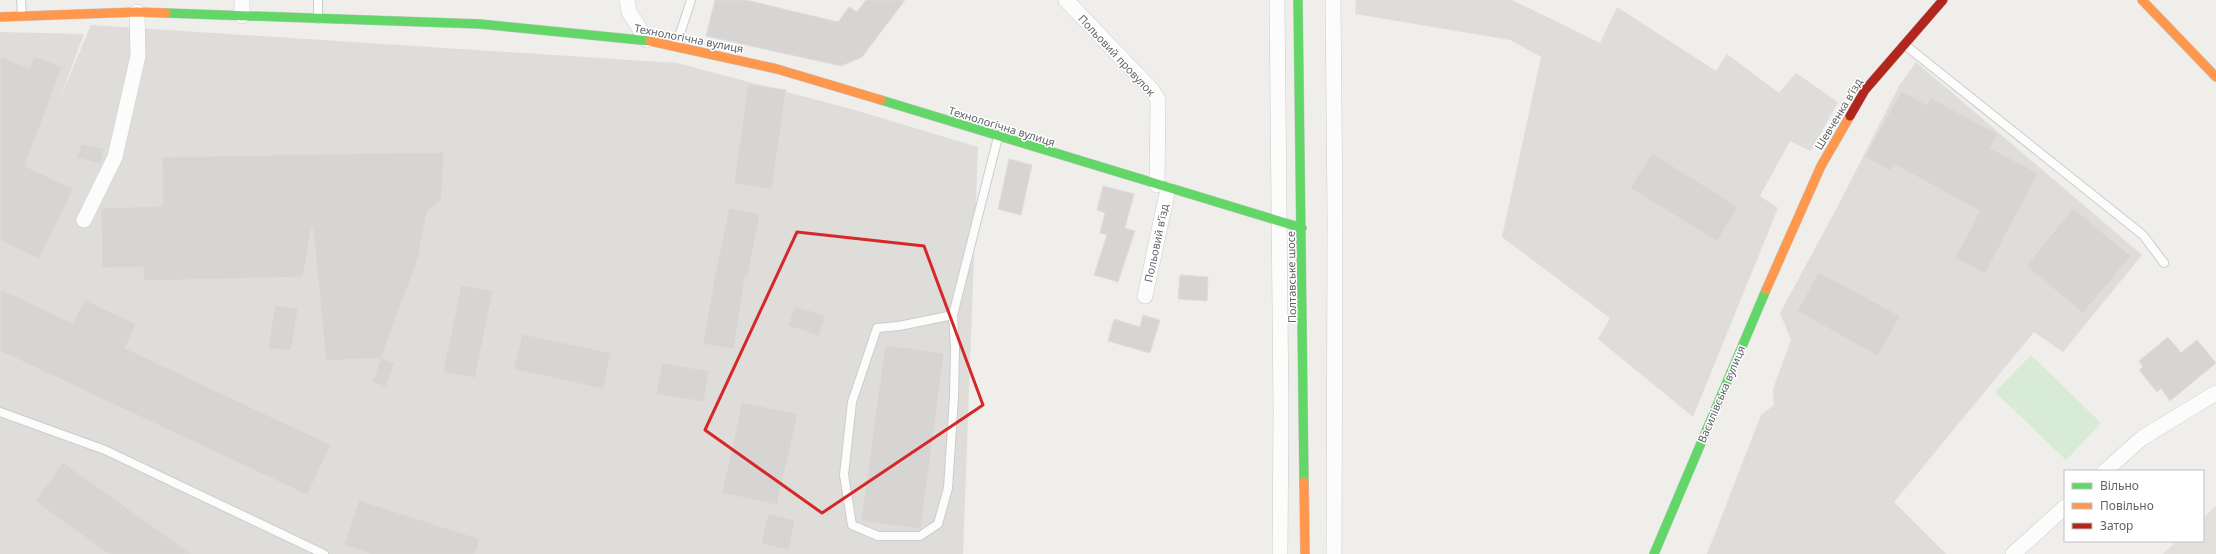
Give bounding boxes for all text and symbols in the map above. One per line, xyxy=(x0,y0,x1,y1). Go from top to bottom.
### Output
street label: Польовий провулок xyxy=(1075,11,1159,99)
street label: Технологічна вулиця xyxy=(633,20,745,56)
street label: Шевченка в’їзд xyxy=(1811,75,1865,153)
street label: Технологічна вулиця xyxy=(947,103,1057,149)
street label: Польовий в’їзд xyxy=(1140,202,1172,284)
street label: Полтавське шосе xyxy=(1283,231,1299,323)
street label: Василівська вулиця xyxy=(1694,343,1748,445)
legend xyxy=(2064,470,2204,542)
text: Вільно xyxy=(2100,477,2139,494)
text: Повільно xyxy=(2100,497,2154,514)
text: Затор xyxy=(2100,517,2133,534)

